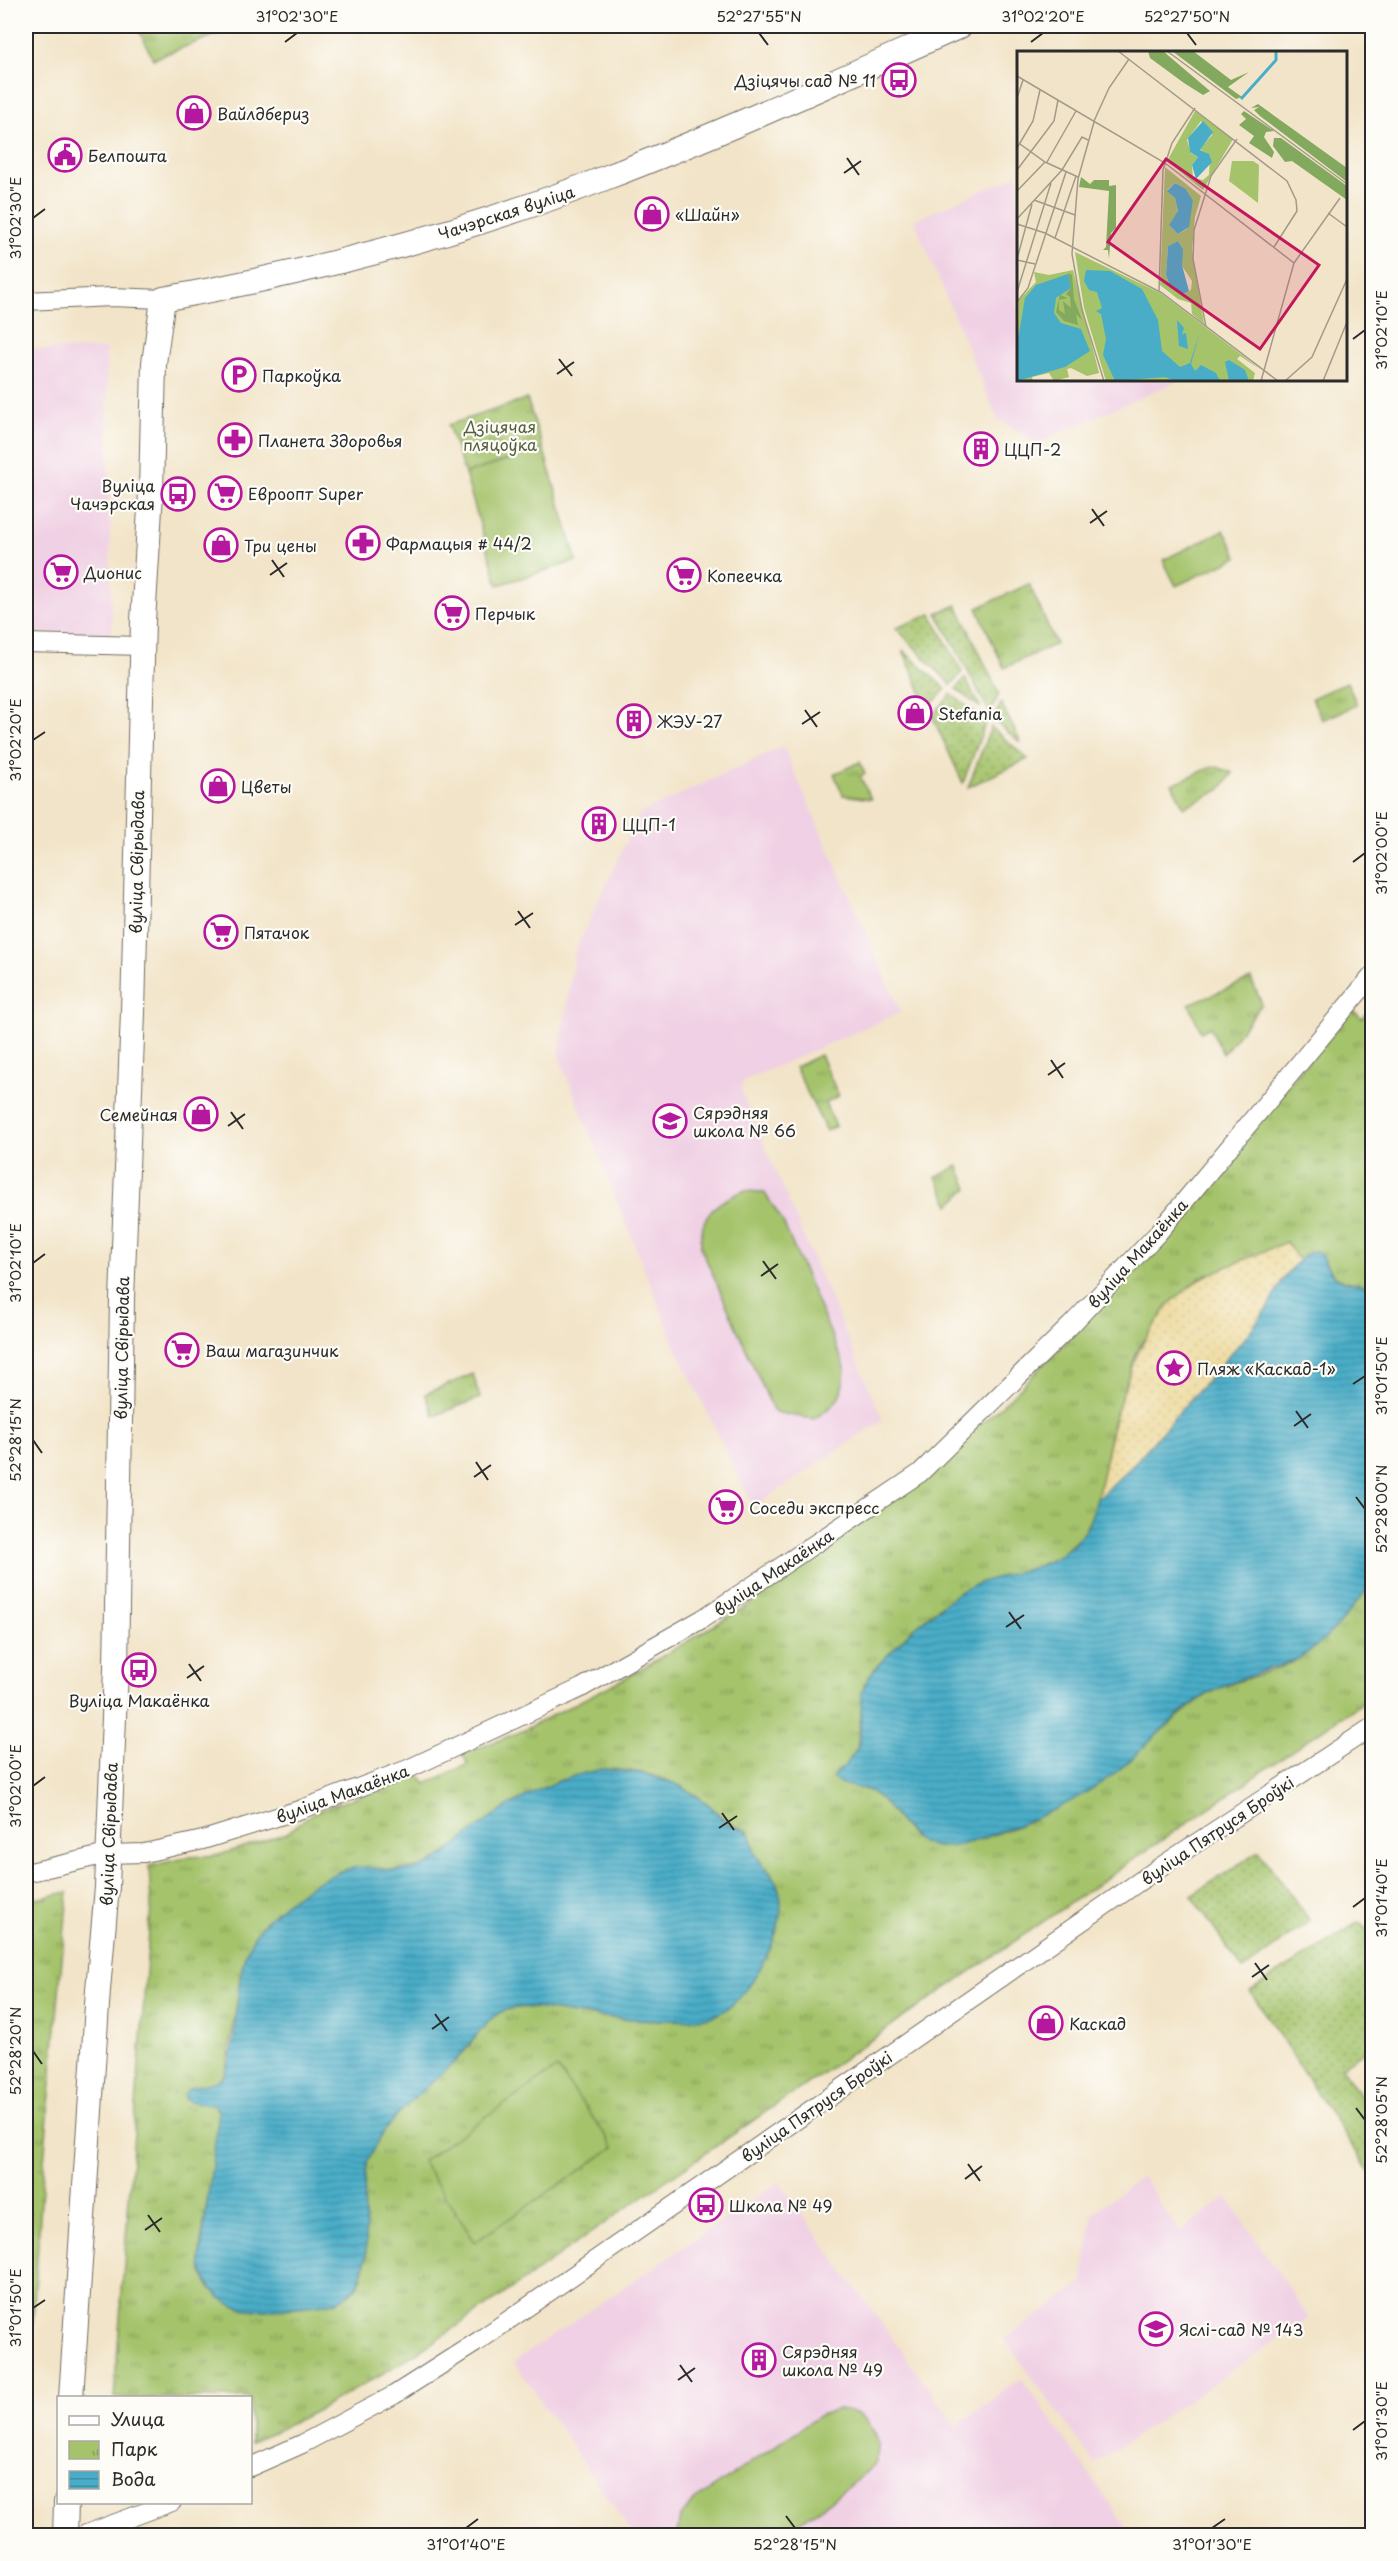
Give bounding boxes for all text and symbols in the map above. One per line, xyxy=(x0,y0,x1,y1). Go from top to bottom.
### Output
text: 31°02'30"E xyxy=(256,4,338,27)
text: 52°27'55"N xyxy=(716,4,802,27)
text: 31°02'20"E xyxy=(1001,4,1085,27)
text: 52°27'50"N xyxy=(1144,4,1230,27)
inset map xyxy=(1017,51,1347,381)
bus stop icon: Дзіцячы сад № 11 xyxy=(881,62,917,98)
place label: Дзіцячы сад № 11 xyxy=(734,68,876,92)
shop icon: Вайлдбериз xyxy=(176,95,212,131)
place label: Вайлдбериз xyxy=(217,101,309,125)
public building icon: Белпошта xyxy=(47,137,83,173)
place label: Белпошта xyxy=(88,143,167,167)
text: 31°02'30"E xyxy=(3,177,26,259)
street label: Чачэрская вуліца xyxy=(435,179,578,245)
shop icon: «Шайн» xyxy=(634,196,670,232)
place label: «Шайн» xyxy=(675,202,740,226)
text: 31°02'10"E xyxy=(1369,290,1392,370)
parking icon: Паркоўка xyxy=(221,357,257,393)
place label: Паркоўка xyxy=(262,363,341,387)
park label: Дзіцячая пляцоўка xyxy=(463,414,537,456)
pharmacy icon: Планета Здоровья xyxy=(217,422,253,458)
place label: Планета Здоровья xyxy=(258,428,403,452)
building icon: ЦЦП-2 xyxy=(963,431,999,467)
place label: ЦЦП-2 xyxy=(1004,437,1061,461)
place label: Вуліца Чачэрская xyxy=(70,473,155,515)
supermarket icon: Евроопт Super xyxy=(207,475,243,511)
bus stop icon: Вуліца Чачэрская xyxy=(160,476,196,512)
place label: Евроопт Super xyxy=(248,481,364,505)
pharmacy icon: Фармацыя # 44/2 xyxy=(345,525,381,561)
shop icon: Три цены xyxy=(203,527,239,563)
place label: Фармацыя # 44/2 xyxy=(386,531,532,555)
place label: Три цены xyxy=(244,533,317,557)
supermarket icon: Дионис xyxy=(43,554,79,590)
supermarket icon: Копеечка xyxy=(666,557,702,593)
place label: Дионис xyxy=(83,560,142,584)
place label: Копеечка xyxy=(707,563,782,587)
supermarket icon: Перчык xyxy=(434,595,470,631)
place label: Перчык xyxy=(475,601,536,625)
shop icon: Stefania xyxy=(897,695,933,731)
text: 31°02'20"E xyxy=(3,698,26,782)
place label: Stefania xyxy=(938,701,1002,725)
building icon: ЖЭУ-27 xyxy=(616,703,652,739)
place label: ЖЭУ-27 xyxy=(656,709,722,733)
shop icon: Цветы xyxy=(200,768,236,804)
place label: Цветы xyxy=(241,774,292,798)
street label: вуліца Свірыдава xyxy=(123,790,149,934)
building icon: ЦЦП-1 xyxy=(581,806,617,842)
text: 31°02'00"E xyxy=(1369,811,1392,895)
place label: ЦЦП-1 xyxy=(622,812,676,836)
supermarket icon: Пятачок xyxy=(203,914,239,950)
place label: Пятачок xyxy=(244,920,310,944)
shop icon: Семейная xyxy=(183,1096,219,1132)
place label: Сярэдняя школа № 66 xyxy=(693,1100,796,1142)
place label: Семейная xyxy=(99,1102,178,1126)
school or university icon: Сярэдняя школа № 66 xyxy=(652,1103,688,1139)
street label: вуліца Макаёнка xyxy=(1081,1193,1193,1313)
text: 31°02'10"E xyxy=(3,1223,26,1303)
street label: вуліца Свірыдава xyxy=(108,1276,134,1420)
supermarket icon: Ваш магазинчик xyxy=(164,1332,200,1368)
text: 31°01'50"E xyxy=(1369,1336,1392,1416)
place label: Ваш магазинчик xyxy=(205,1338,339,1362)
place icon: Пляж «Каскад-1» xyxy=(1156,1350,1192,1386)
place label: Пляж «Каскад-1» xyxy=(1197,1356,1336,1380)
text: 52°28'15"N xyxy=(3,1398,26,1482)
text: 52°28'00"N xyxy=(1369,1464,1392,1554)
supermarket icon: Соседи экспресс xyxy=(708,1489,744,1525)
place label: Соседи экспресс xyxy=(749,1495,880,1519)
street label: вуліца Макаёнка xyxy=(708,1523,838,1621)
bus stop icon: Вуліца Макаёнка xyxy=(121,1652,157,1688)
place label: Вуліца Макаёнка xyxy=(69,1688,209,1712)
text: 31°02'00"E xyxy=(3,1744,26,1828)
street label: вуліца Макаёнка xyxy=(272,1758,412,1828)
street label: вуліца Свірыдава xyxy=(94,1762,122,1906)
street label: вуліца Пятруся Броўкі xyxy=(1136,1770,1298,1890)
text: 31°01'40"E xyxy=(1369,1858,1392,1938)
shop icon: Каскад xyxy=(1028,2005,1064,2041)
text: 52°28'20"N xyxy=(3,2007,26,2095)
place label: Каскад xyxy=(1069,2011,1126,2035)
street label: вуліца Пятруся Броўкі xyxy=(735,2045,897,2167)
text: 52°28'05"N xyxy=(1369,2076,1392,2164)
bus stop icon: Школа № 49 xyxy=(688,2187,724,2223)
place label: Школа № 49 xyxy=(729,2193,833,2217)
text: 31°01'50"E xyxy=(3,2268,26,2348)
school or university icon: Яслі-сад № 143 xyxy=(1138,2311,1174,2347)
place label: Яслі-сад № 143 xyxy=(1179,2317,1303,2341)
place label: Сярэдняя школа № 49 xyxy=(782,2339,883,2381)
building icon: Сярэдняя школа № 49 xyxy=(741,2342,777,2378)
text: 31°01'30"E xyxy=(1369,2381,1392,2461)
legend xyxy=(57,2396,252,2504)
text: Улица xyxy=(111,2405,165,2432)
text: Парк xyxy=(111,2435,158,2462)
text: Вода xyxy=(111,2465,156,2492)
text: 31°01'40"E xyxy=(426,2532,506,2555)
text: 52°28'15"N xyxy=(753,2532,837,2555)
text: 31°01'30"E xyxy=(1172,2532,1252,2555)

